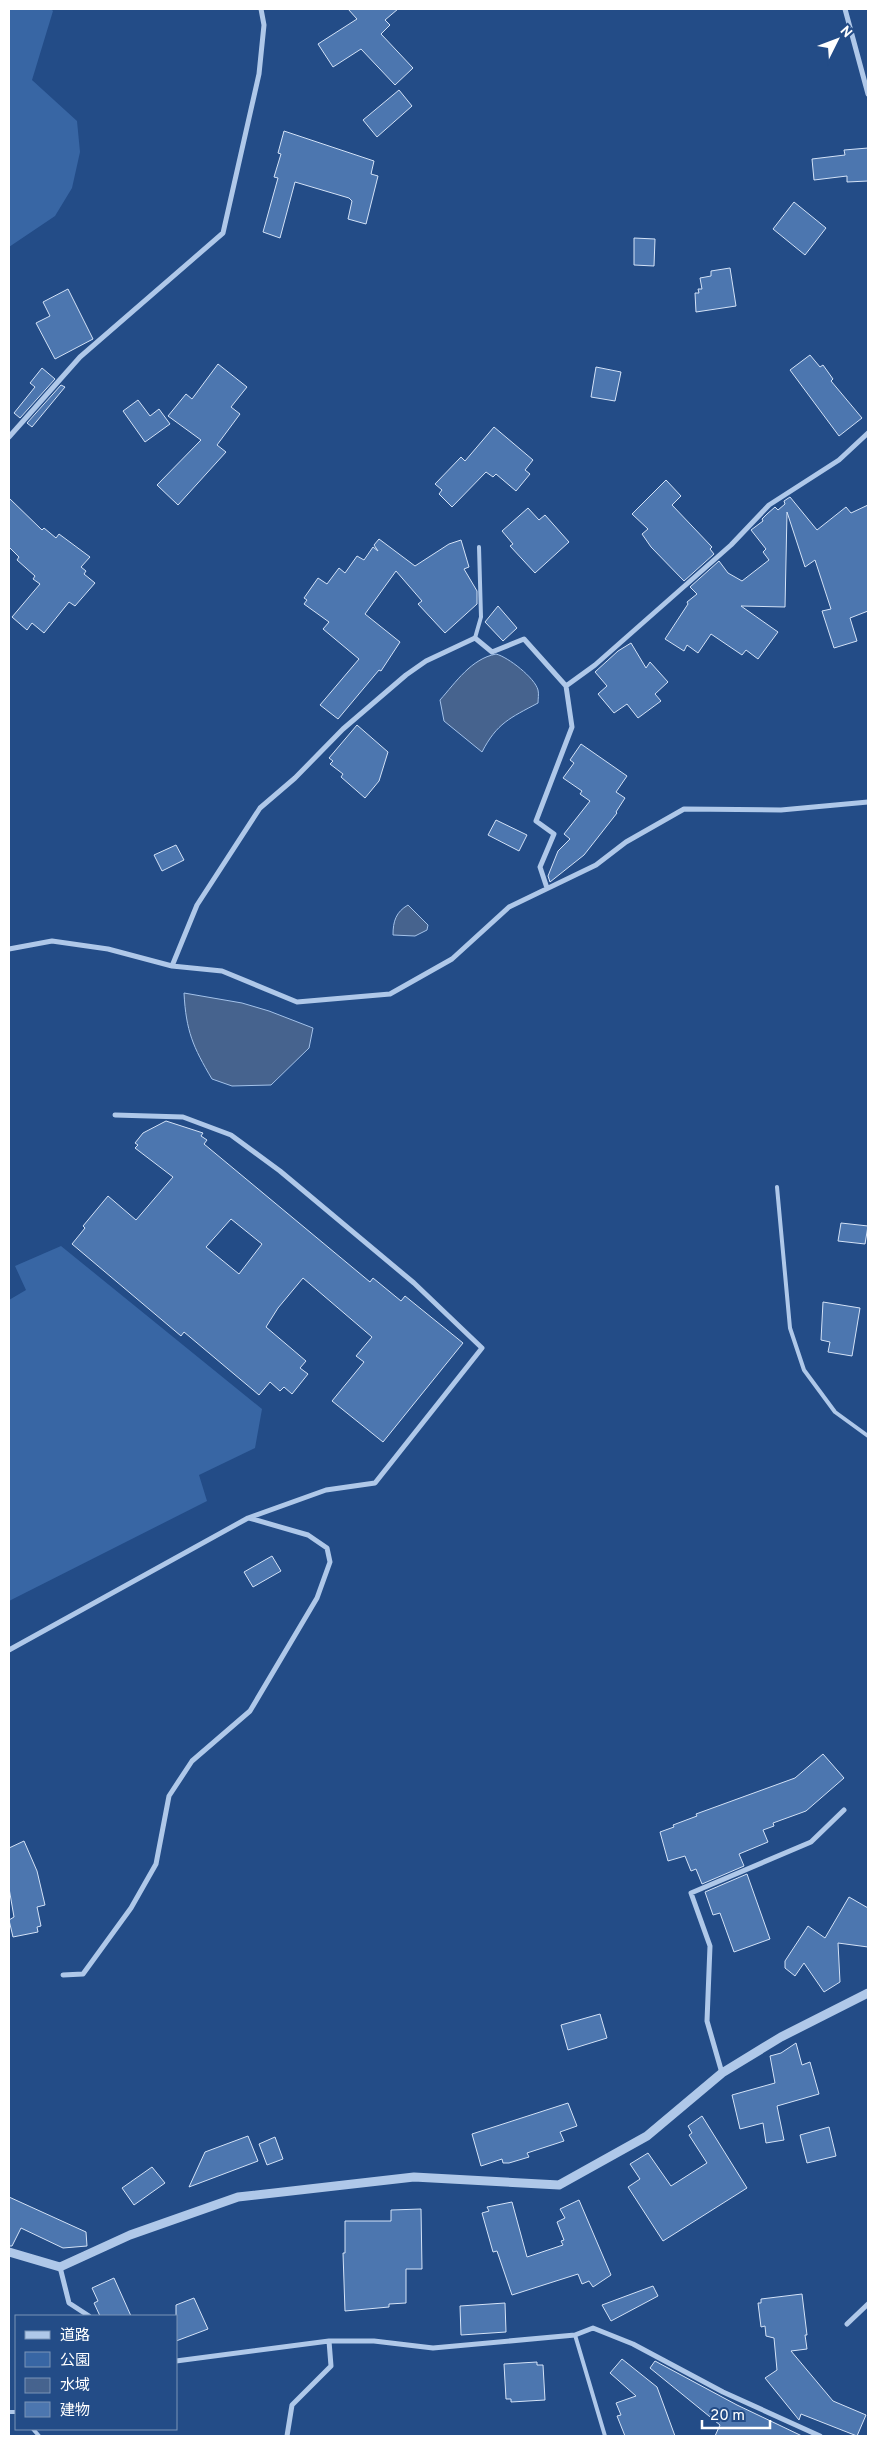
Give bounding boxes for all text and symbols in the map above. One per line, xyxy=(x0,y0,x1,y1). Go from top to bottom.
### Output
north arrow xyxy=(812,15,862,65)
text: N xyxy=(836,23,855,42)
legend xyxy=(15,2315,178,2430)
text: 道路 xyxy=(60,2327,90,2346)
text: 公園 xyxy=(60,2352,90,2371)
text: 水域 xyxy=(60,2377,90,2396)
scale bar xyxy=(702,2398,770,2430)
text: 建物 xyxy=(60,2402,90,2421)
text: 20 m xyxy=(710,2407,745,2426)

